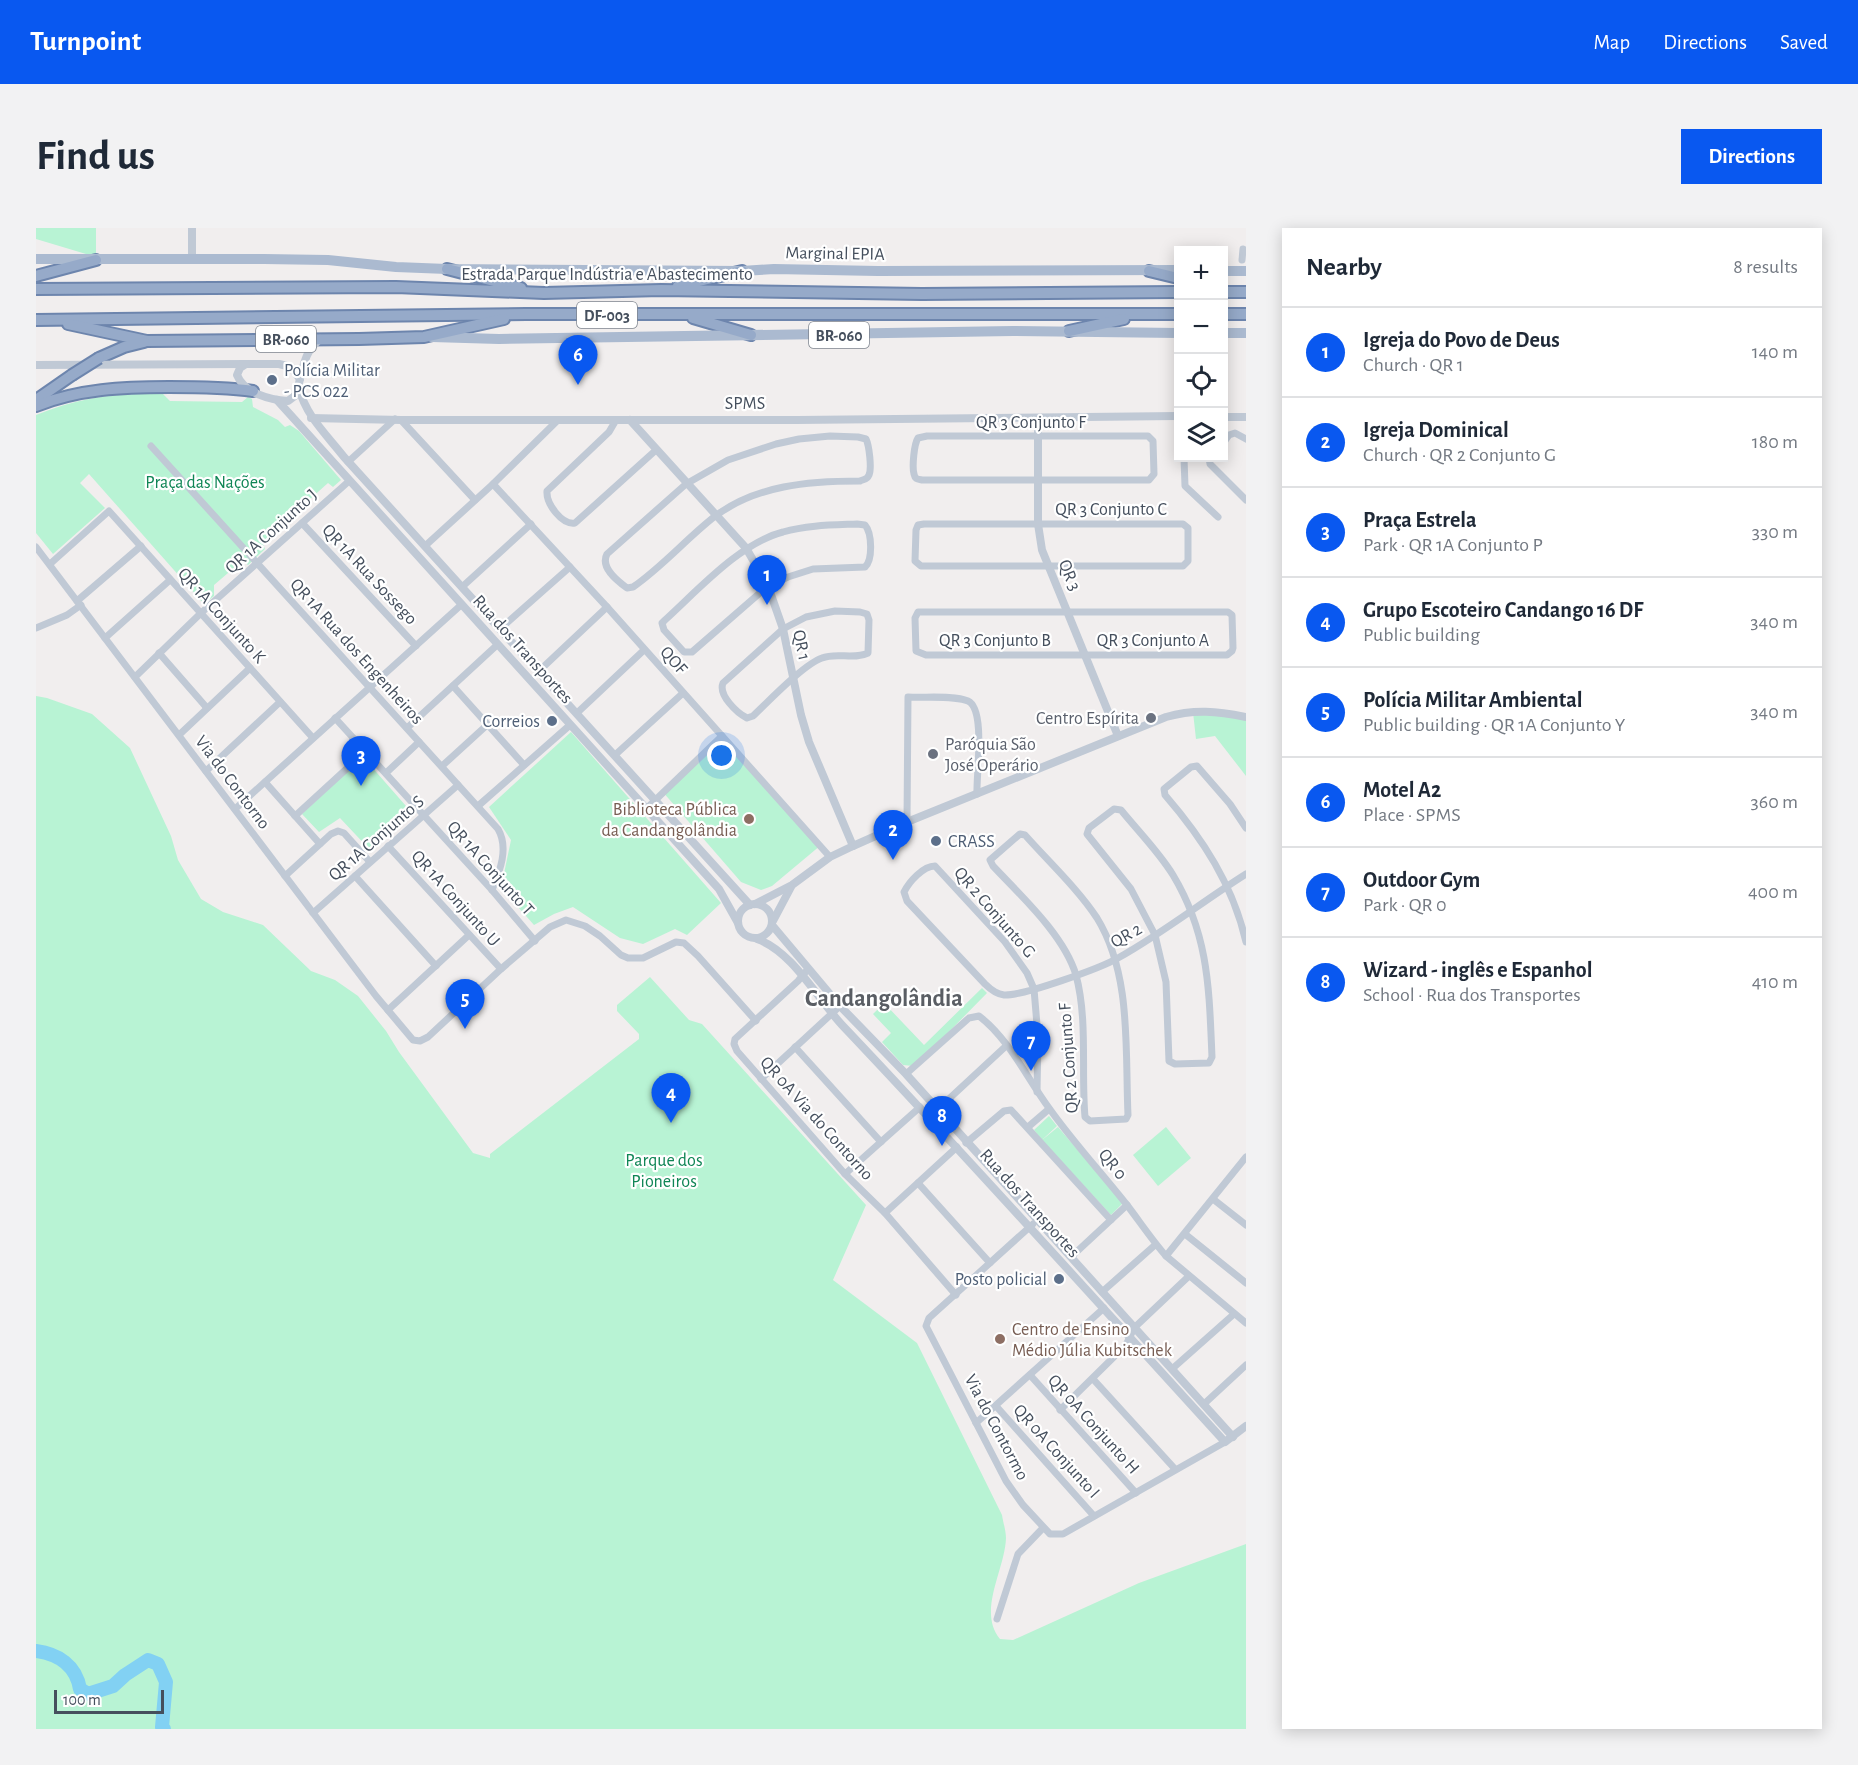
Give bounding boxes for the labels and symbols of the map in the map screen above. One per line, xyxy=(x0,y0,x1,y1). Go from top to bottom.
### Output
street label: Marginal EPIA xyxy=(785,244,885,264)
street label: Estrada Parque Indústria e Abastecimento xyxy=(461,266,753,284)
road number: DF-003 xyxy=(577,302,637,328)
road number: BR-060 xyxy=(809,322,869,348)
road number: BR-060 xyxy=(256,326,316,352)
pin: 6 xyxy=(558,336,598,385)
place label: Polícia Militar - PCS 022 xyxy=(284,362,380,401)
marker: Polícia Militar - PCS 022 xyxy=(265,373,279,387)
street label: SPMS xyxy=(725,395,765,413)
street label: QR 3 Conjunto F xyxy=(976,414,1086,432)
park label: Praça das Nações xyxy=(145,474,265,492)
street label: QR 1A Conjunto J xyxy=(222,486,321,578)
street label: QR 3 Conjunto C xyxy=(1055,501,1167,519)
street label: QR 1A Rua Sossego xyxy=(318,521,420,629)
pin: 1 xyxy=(748,556,786,605)
street label: QR 3 xyxy=(1055,557,1083,594)
street label: QR 1A Conjunto K xyxy=(174,565,269,667)
street label: QR 1A Rua dos Engenheiros xyxy=(286,575,426,728)
street label: Rua dos Transportes xyxy=(469,592,576,707)
street label: QR 1 xyxy=(789,628,813,662)
street label: QR 3 Conjunto B xyxy=(939,632,1051,650)
street label: QR 3 Conjunto A xyxy=(1097,632,1210,650)
street label: QOF xyxy=(656,643,690,678)
place label: Centro Espírita xyxy=(1036,710,1139,728)
marker: Centro Espírita xyxy=(1144,711,1158,725)
place label: Correios xyxy=(483,713,540,731)
marker: Correios xyxy=(545,714,559,728)
street label: Via do Contorno xyxy=(191,732,273,833)
pin: 3 xyxy=(342,736,380,786)
place label: Paróquia São José Operário xyxy=(945,736,1039,775)
your location xyxy=(707,741,736,770)
marker: Paróquia São José Operário xyxy=(926,747,940,761)
street label: QR 1A Conjunto S xyxy=(326,793,428,885)
place label: Biblioteca Pública da Candangolândia xyxy=(601,801,737,840)
pin: 2 xyxy=(874,810,912,860)
marker: Biblioteca Pública da Candangolândia xyxy=(742,812,756,826)
street label: QR 1A Conjunto T xyxy=(443,818,537,919)
place label: CRASS xyxy=(948,833,995,851)
marker: CRASS xyxy=(929,834,943,848)
street label: QR 1A Conjunto U xyxy=(408,847,503,950)
street label: QR 2 Conjunto G xyxy=(950,864,1038,961)
street label: QR 2 xyxy=(1108,920,1145,952)
pin: 5 xyxy=(446,980,484,1029)
district label: Candangolândia xyxy=(805,987,963,1011)
street label: QR 2 Conjunto F xyxy=(1056,1002,1082,1114)
pin: 7 xyxy=(1012,1022,1050,1071)
street label: QR 0A Via do Contorno xyxy=(756,1053,876,1184)
pin: 4 xyxy=(652,1074,690,1123)
pin: 8 xyxy=(922,1096,962,1146)
street label: Rua dos Transportes xyxy=(976,1146,1083,1261)
street label: QR 0 xyxy=(1095,1146,1130,1183)
park label: Parque dos Pioneiros xyxy=(625,1152,703,1191)
place label: Posto policial xyxy=(955,1271,1047,1289)
marker: Posto policial xyxy=(1052,1272,1066,1286)
place label: Centro de Ensino Médio Júlia Kubitschek xyxy=(1012,1321,1173,1360)
marker: Centro de Ensino Médio Júlia Kubitschek xyxy=(993,1332,1007,1346)
street label: QR 0A Conjunto H xyxy=(1044,1371,1142,1478)
street label: Via do Contormo xyxy=(961,1372,1032,1484)
street label: QR 0A Conjunto I xyxy=(1010,1401,1103,1502)
scale bar xyxy=(54,1687,164,1714)

